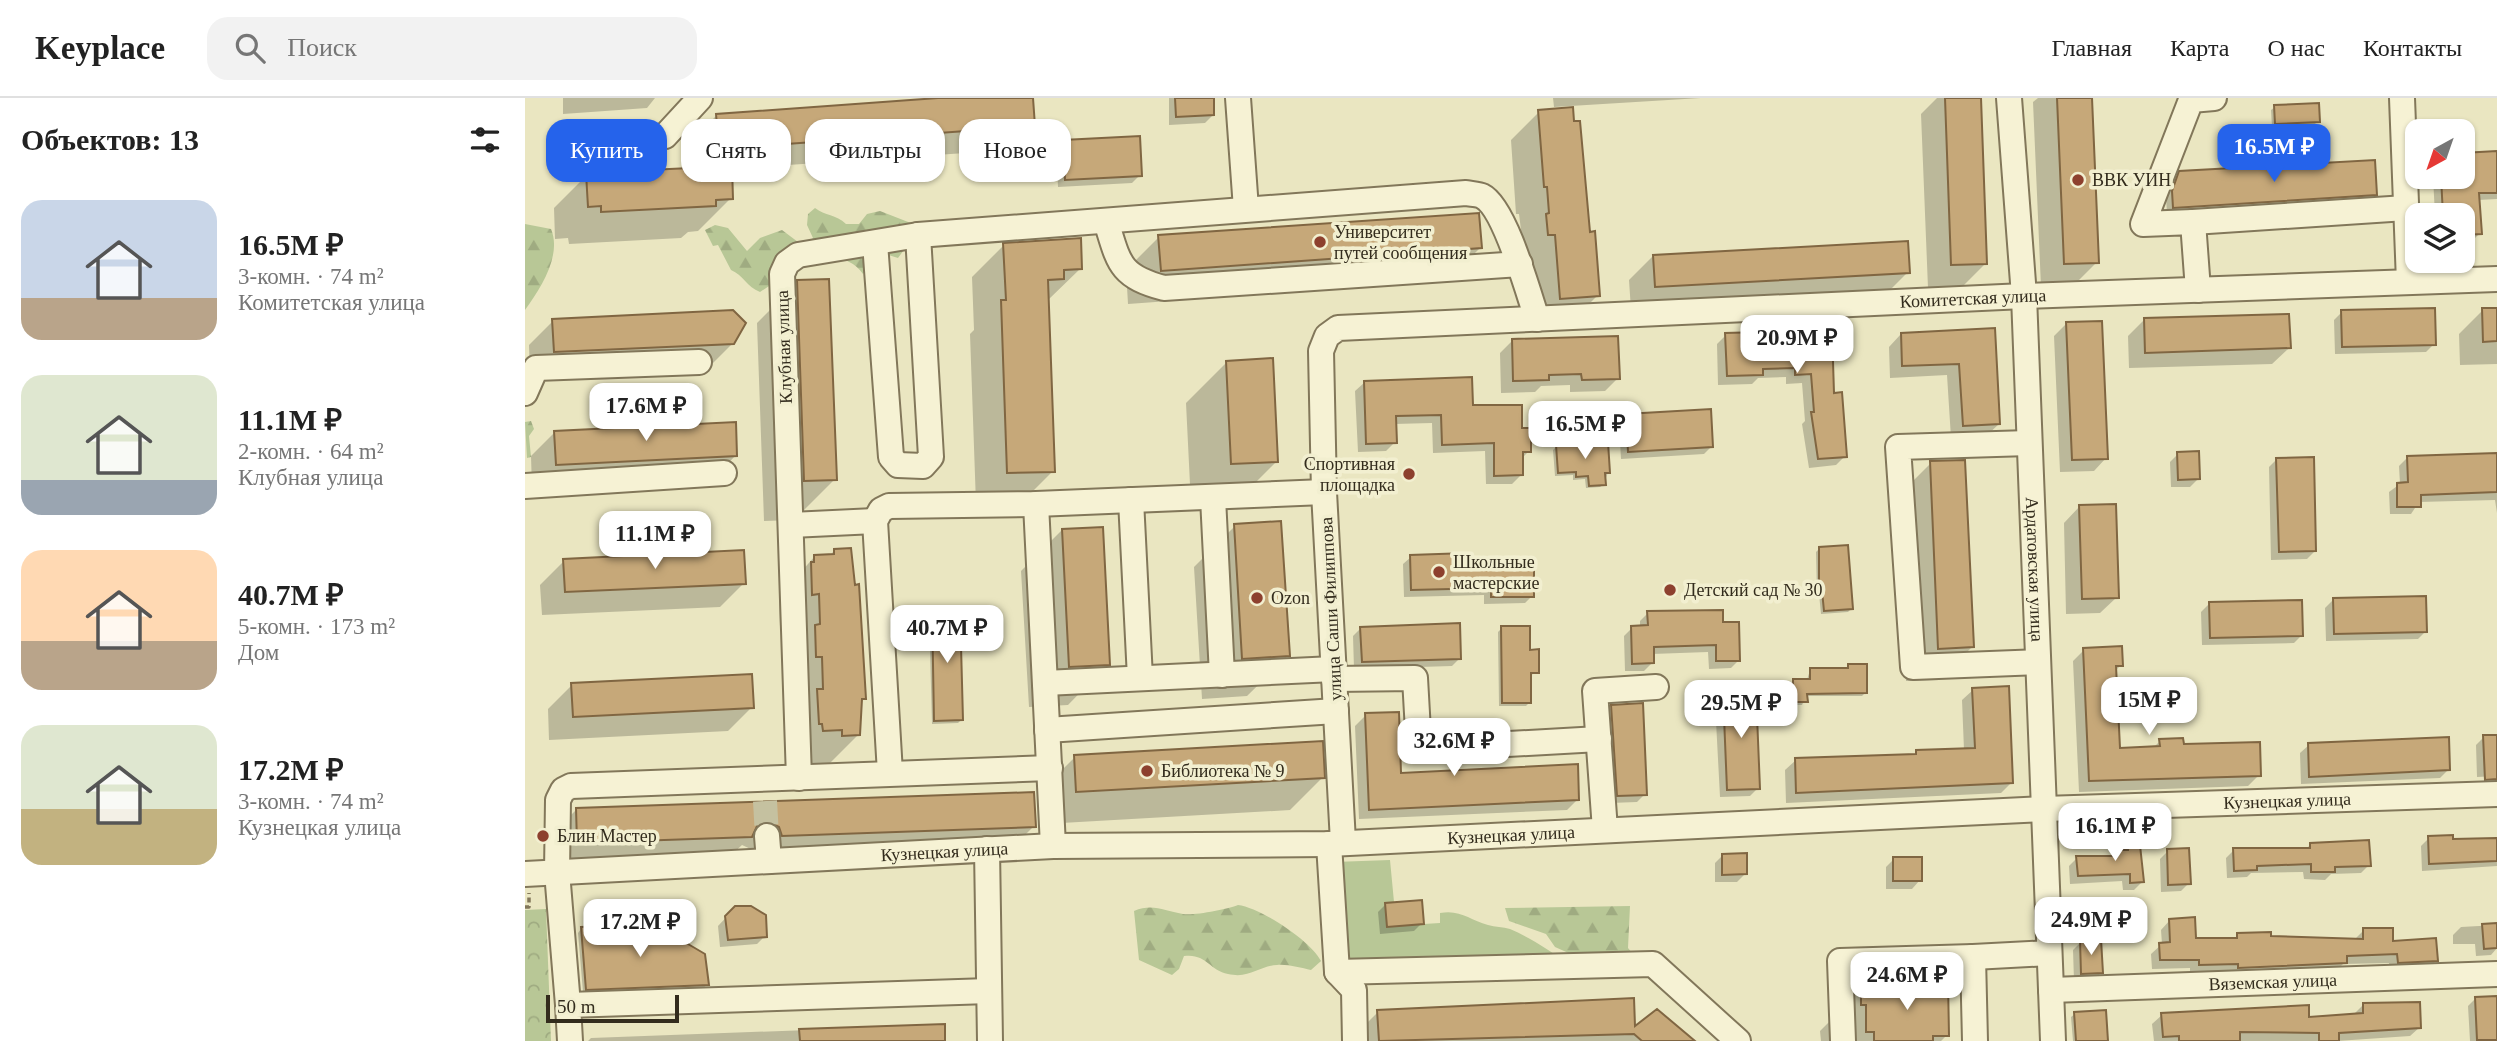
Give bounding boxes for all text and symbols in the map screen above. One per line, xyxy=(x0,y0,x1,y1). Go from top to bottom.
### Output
search box xyxy=(207,17,697,80)
icon: search xyxy=(231,29,269,67)
text: Keyplace xyxy=(35,30,165,66)
text: Поиск xyxy=(287,33,357,62)
text: Главная xyxy=(2051,35,2132,61)
text: Карта xyxy=(2170,35,2229,61)
text: О нас xyxy=(2267,35,2325,61)
text: Контакты xyxy=(2363,35,2462,61)
chip: Купить xyxy=(546,119,667,182)
chip: Снять xyxy=(681,119,791,182)
chip: Фильтры xyxy=(805,119,945,182)
chip: Новое xyxy=(959,119,1071,182)
north arrow xyxy=(2405,119,2475,189)
map controls xyxy=(2405,119,2475,273)
icon: filters xyxy=(466,121,504,159)
text: Объектов: 13 xyxy=(21,123,199,156)
pin: 16.5M ₽ xyxy=(2209,125,2339,184)
text: 16.5M ₽ xyxy=(2233,134,2315,159)
place label: ВВК УИН xyxy=(2092,170,2171,190)
marker: ВВК УИН xyxy=(2070,172,2086,188)
button: layers xyxy=(2405,203,2475,273)
place label: Университет путей сообщения xyxy=(1334,222,1467,263)
icon: home xyxy=(77,228,161,312)
text: 16.5M ₽ xyxy=(238,228,344,261)
marker: Университет путей сообщения xyxy=(1312,234,1328,250)
text: 3-комн. · 74 m² xyxy=(238,264,384,289)
street label: Комитетская улица xyxy=(1899,285,2047,312)
text: Комитетская улица xyxy=(238,290,425,315)
street label: Клубная улица xyxy=(772,290,796,404)
pin: 20.9M ₽ xyxy=(1732,316,1862,375)
text: 20.9M ₽ xyxy=(1756,325,1838,350)
pin: 17.6M ₽ xyxy=(581,384,711,443)
text: 17.6M ₽ xyxy=(605,393,687,418)
pin: 16.5M ₽ xyxy=(1520,402,1650,461)
icon: home xyxy=(77,403,161,487)
text: 11.1M ₽ xyxy=(238,403,342,436)
text: 16.5M ₽ xyxy=(1544,411,1626,436)
text: 2-комн. · 64 m² xyxy=(238,439,384,464)
place label: Спортивная площадка xyxy=(1304,454,1395,495)
text: Клубная улица xyxy=(238,465,383,490)
marker: Спортивная площадка xyxy=(1401,466,1417,482)
street label: Ардатовская улица xyxy=(2022,496,2047,642)
pin: 11.1M ₽ xyxy=(590,512,720,571)
street label: улица Саши Филиппова xyxy=(1316,517,1346,701)
text: 11.1M ₽ xyxy=(615,521,695,546)
place label: Школьные мастерские xyxy=(1453,552,1539,593)
marker: Школьные мастерские xyxy=(1431,564,1447,580)
icon: home xyxy=(77,578,161,662)
text: 40.7M ₽ xyxy=(238,578,344,611)
place label: Детский сад № 30 xyxy=(1684,580,1823,600)
marker: Детский сад № 30 xyxy=(1662,582,1678,598)
place label: Ozon xyxy=(1271,588,1310,608)
marker: Ozon xyxy=(1249,590,1265,606)
pin: 40.7M ₽ xyxy=(882,606,1012,665)
text: 5-комн. · 173 m² xyxy=(238,614,395,639)
text: 40.7M ₽ xyxy=(906,615,988,640)
text: Дом xyxy=(238,640,279,665)
pin: 15M ₽ xyxy=(2100,678,2198,737)
pin: 29.5M ₽ xyxy=(1676,680,1806,740)
text: 15M ₽ xyxy=(2117,687,2181,712)
text: 29.5M ₽ xyxy=(1700,690,1782,715)
pin: 32.6M ₽ xyxy=(1389,718,1519,778)
text: 32.6M ₽ xyxy=(1413,728,1495,753)
icon: home xyxy=(77,753,161,837)
text: 17.2M ₽ xyxy=(238,753,344,786)
place label: Библиотека № 9 xyxy=(1161,761,1285,781)
marker: Библиотека № 9 xyxy=(1139,763,1155,779)
text: 3-комн. · 74 m² xyxy=(238,789,384,814)
street label: Кузнецкая улица xyxy=(2223,789,2351,813)
pin: 16.1M ₽ xyxy=(2050,804,2180,863)
text: 16.1M ₽ xyxy=(2074,813,2156,838)
text: Кузнецкая улица xyxy=(238,815,401,840)
street label: Кузнецкая улица xyxy=(1447,822,1575,848)
place label: Блин Мастер xyxy=(557,826,657,846)
marker: Блин Мастер xyxy=(535,828,551,844)
street label: Кузнецкая улица xyxy=(880,838,1009,865)
pin: 24.9M ₽ xyxy=(2026,898,2156,957)
pin: 17.2M ₽ xyxy=(575,900,705,959)
text: 24.9M ₽ xyxy=(2050,907,2132,932)
text: 17.2M ₽ xyxy=(599,909,681,934)
pin: 24.6M ₽ xyxy=(1842,953,1972,1012)
text: 24.6M ₽ xyxy=(1866,962,1948,987)
street label: Вяземская улица xyxy=(2208,970,2337,994)
scale bar xyxy=(546,992,679,1024)
text: 50 m xyxy=(557,996,596,1017)

